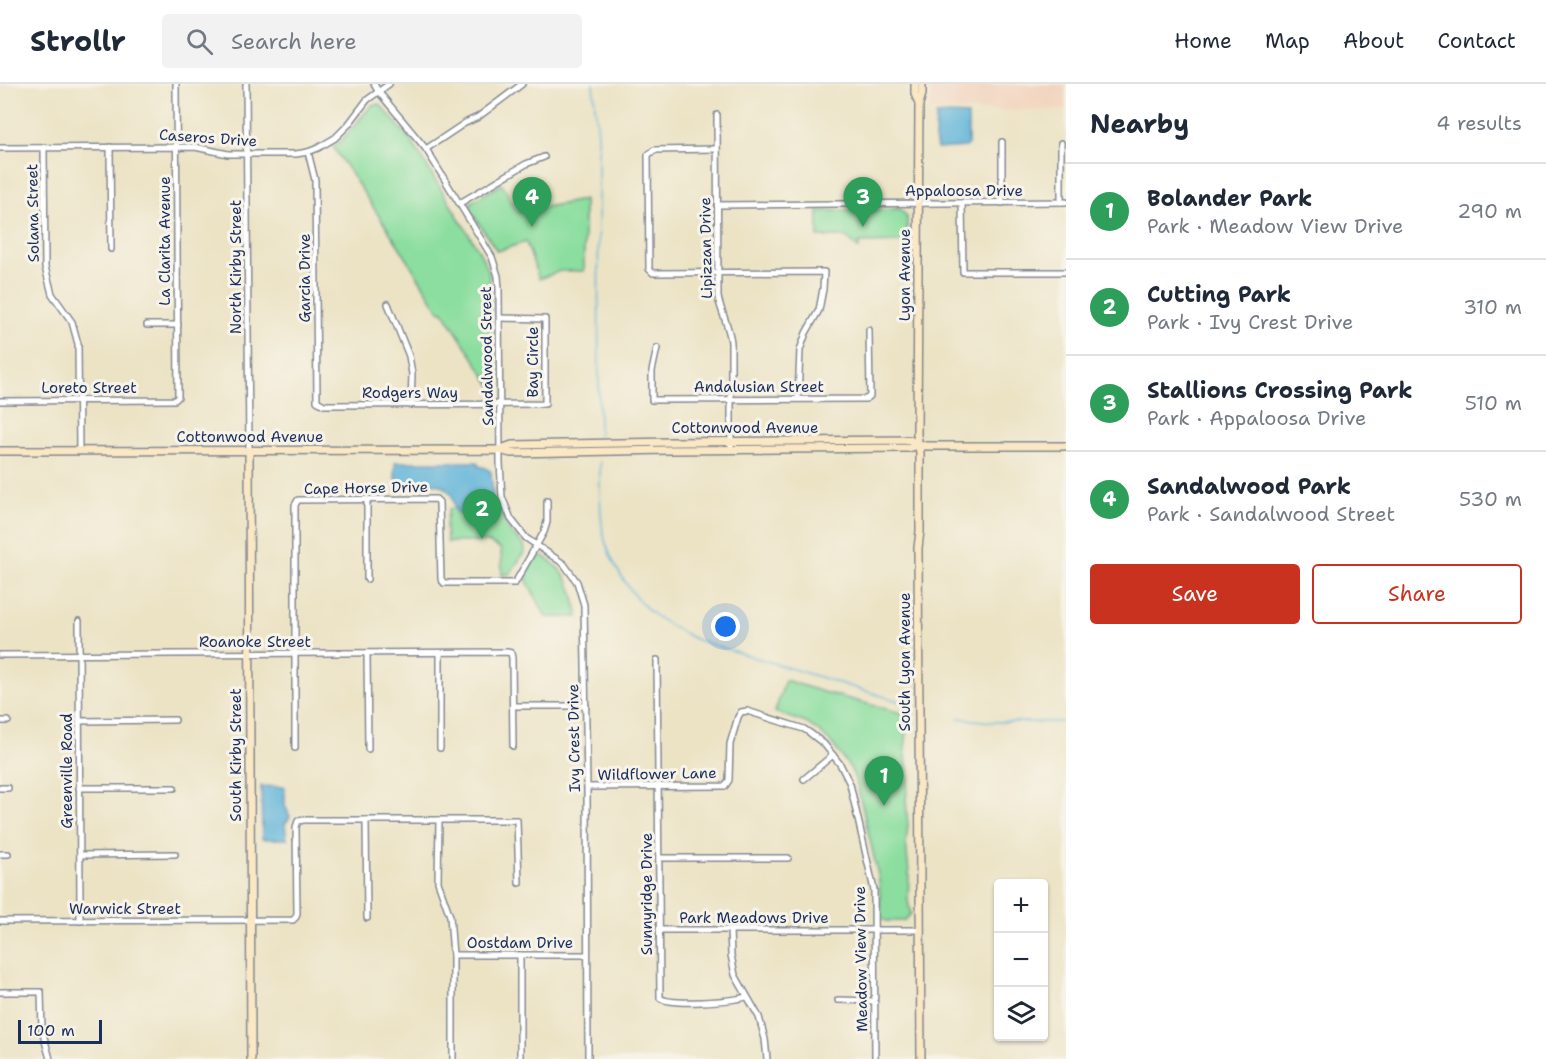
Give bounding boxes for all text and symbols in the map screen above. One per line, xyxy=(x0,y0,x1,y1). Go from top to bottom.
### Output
search box xyxy=(162,14,582,68)
text: Strollr xyxy=(30,22,126,60)
icon: search xyxy=(183,25,216,58)
text: Search here xyxy=(231,27,357,56)
text: Home xyxy=(1174,27,1232,55)
text: Map xyxy=(1265,27,1310,55)
text: About xyxy=(1343,27,1404,55)
text: Contact xyxy=(1437,27,1516,55)
text: Nearby xyxy=(1090,106,1189,141)
text: 4 results xyxy=(1436,110,1522,136)
street label: Caseros Drive xyxy=(158,125,258,151)
street label: Solana Street xyxy=(22,164,44,262)
street label: La Clarita Avenue xyxy=(155,176,175,306)
pin: 4 xyxy=(512,178,552,227)
pin: 3 xyxy=(844,178,882,227)
street label: Appaloosa Drive xyxy=(905,181,1023,201)
text: Bolander Park xyxy=(1147,184,1312,213)
street label: Lipizzan Drive xyxy=(695,197,717,299)
text: 1 xyxy=(1105,198,1114,224)
text: 290 m xyxy=(1457,198,1522,224)
street label: North Kirby Street xyxy=(226,200,246,334)
text: Park · Meadow View Drive xyxy=(1147,213,1403,239)
street label: Lyon Avenue xyxy=(895,229,915,321)
street label: Garcia Drive xyxy=(295,233,315,323)
text: Cutting Park xyxy=(1147,280,1291,309)
street label: Sandalwood Street xyxy=(476,286,498,426)
text: 2 xyxy=(1103,294,1117,320)
text: 310 m xyxy=(1463,294,1522,320)
text: Park · Ivy Crest Drive xyxy=(1147,309,1353,335)
street label: Bay Circle xyxy=(523,326,543,398)
text: Stallions Crossing Park xyxy=(1147,376,1413,405)
street label: Andalusian Street xyxy=(694,377,824,397)
street label: Loreto Street xyxy=(41,378,137,398)
street label: Rodgers Way xyxy=(362,383,458,403)
text: 3 xyxy=(1103,390,1117,416)
text: 510 m xyxy=(1465,390,1522,416)
text: Park · Appaloosa Drive xyxy=(1147,405,1366,431)
street label: Cottonwood Avenue xyxy=(672,418,818,438)
street label: Cottonwood Avenue xyxy=(177,427,323,447)
text: Sandalwood Park xyxy=(1147,472,1351,501)
street label: Cape Horse Drive xyxy=(304,477,428,499)
text: 4 xyxy=(1103,486,1117,512)
text: 530 m xyxy=(1459,486,1522,512)
pin: 2 xyxy=(462,490,502,539)
text: Park · Sandalwood Street xyxy=(1147,501,1395,527)
button: Save xyxy=(1090,564,1300,624)
button: Share xyxy=(1312,564,1522,624)
street label: South Lyon Avenue xyxy=(895,593,915,731)
your location xyxy=(711,612,740,641)
street label: Roanoke Street xyxy=(199,632,311,652)
street label: Ivy Crest Drive xyxy=(563,684,585,792)
street label: South Kirby Street xyxy=(226,688,246,822)
street label: Greenville Road xyxy=(57,713,77,829)
pin: 1 xyxy=(864,756,904,806)
street label: Wildflower Lane xyxy=(597,763,717,785)
street label: Sunnyridge Drive xyxy=(637,833,657,955)
map controls xyxy=(994,879,1048,1041)
button: + xyxy=(994,879,1048,933)
street label: Meadow View Drive xyxy=(850,886,872,1032)
street label: Warwick Street xyxy=(69,899,181,919)
street label: Park Meadows Drive xyxy=(679,908,829,928)
street label: Oostdam Drive xyxy=(467,933,573,953)
button: − xyxy=(994,933,1048,987)
button: layers xyxy=(994,987,1048,1041)
scale bar xyxy=(18,1017,102,1044)
text: 100 m xyxy=(27,1020,75,1041)

